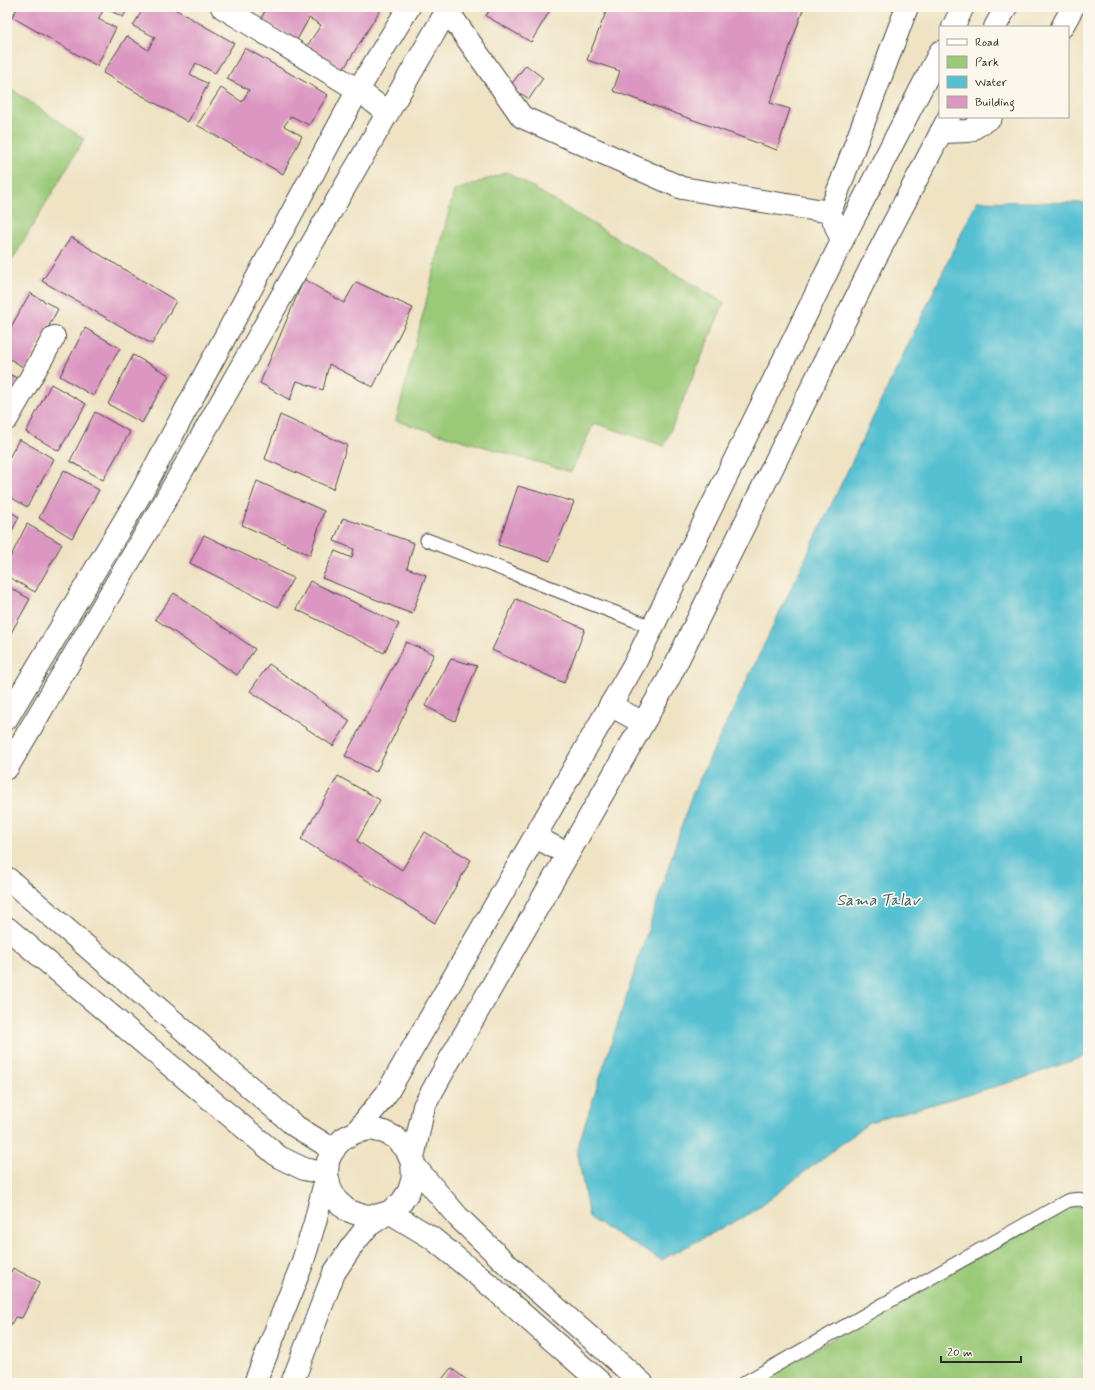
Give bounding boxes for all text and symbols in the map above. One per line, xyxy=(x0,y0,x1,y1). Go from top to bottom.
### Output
legend xyxy=(939,26,1069,118)
text: Road xyxy=(975,35,999,51)
text: Park xyxy=(975,55,999,71)
text: Water xyxy=(975,75,1007,91)
text: Building xyxy=(975,95,1015,112)
water label: Sama Talav xyxy=(836,890,922,911)
scale bar xyxy=(941,1338,1021,1364)
text: 20 m xyxy=(947,1345,973,1361)

